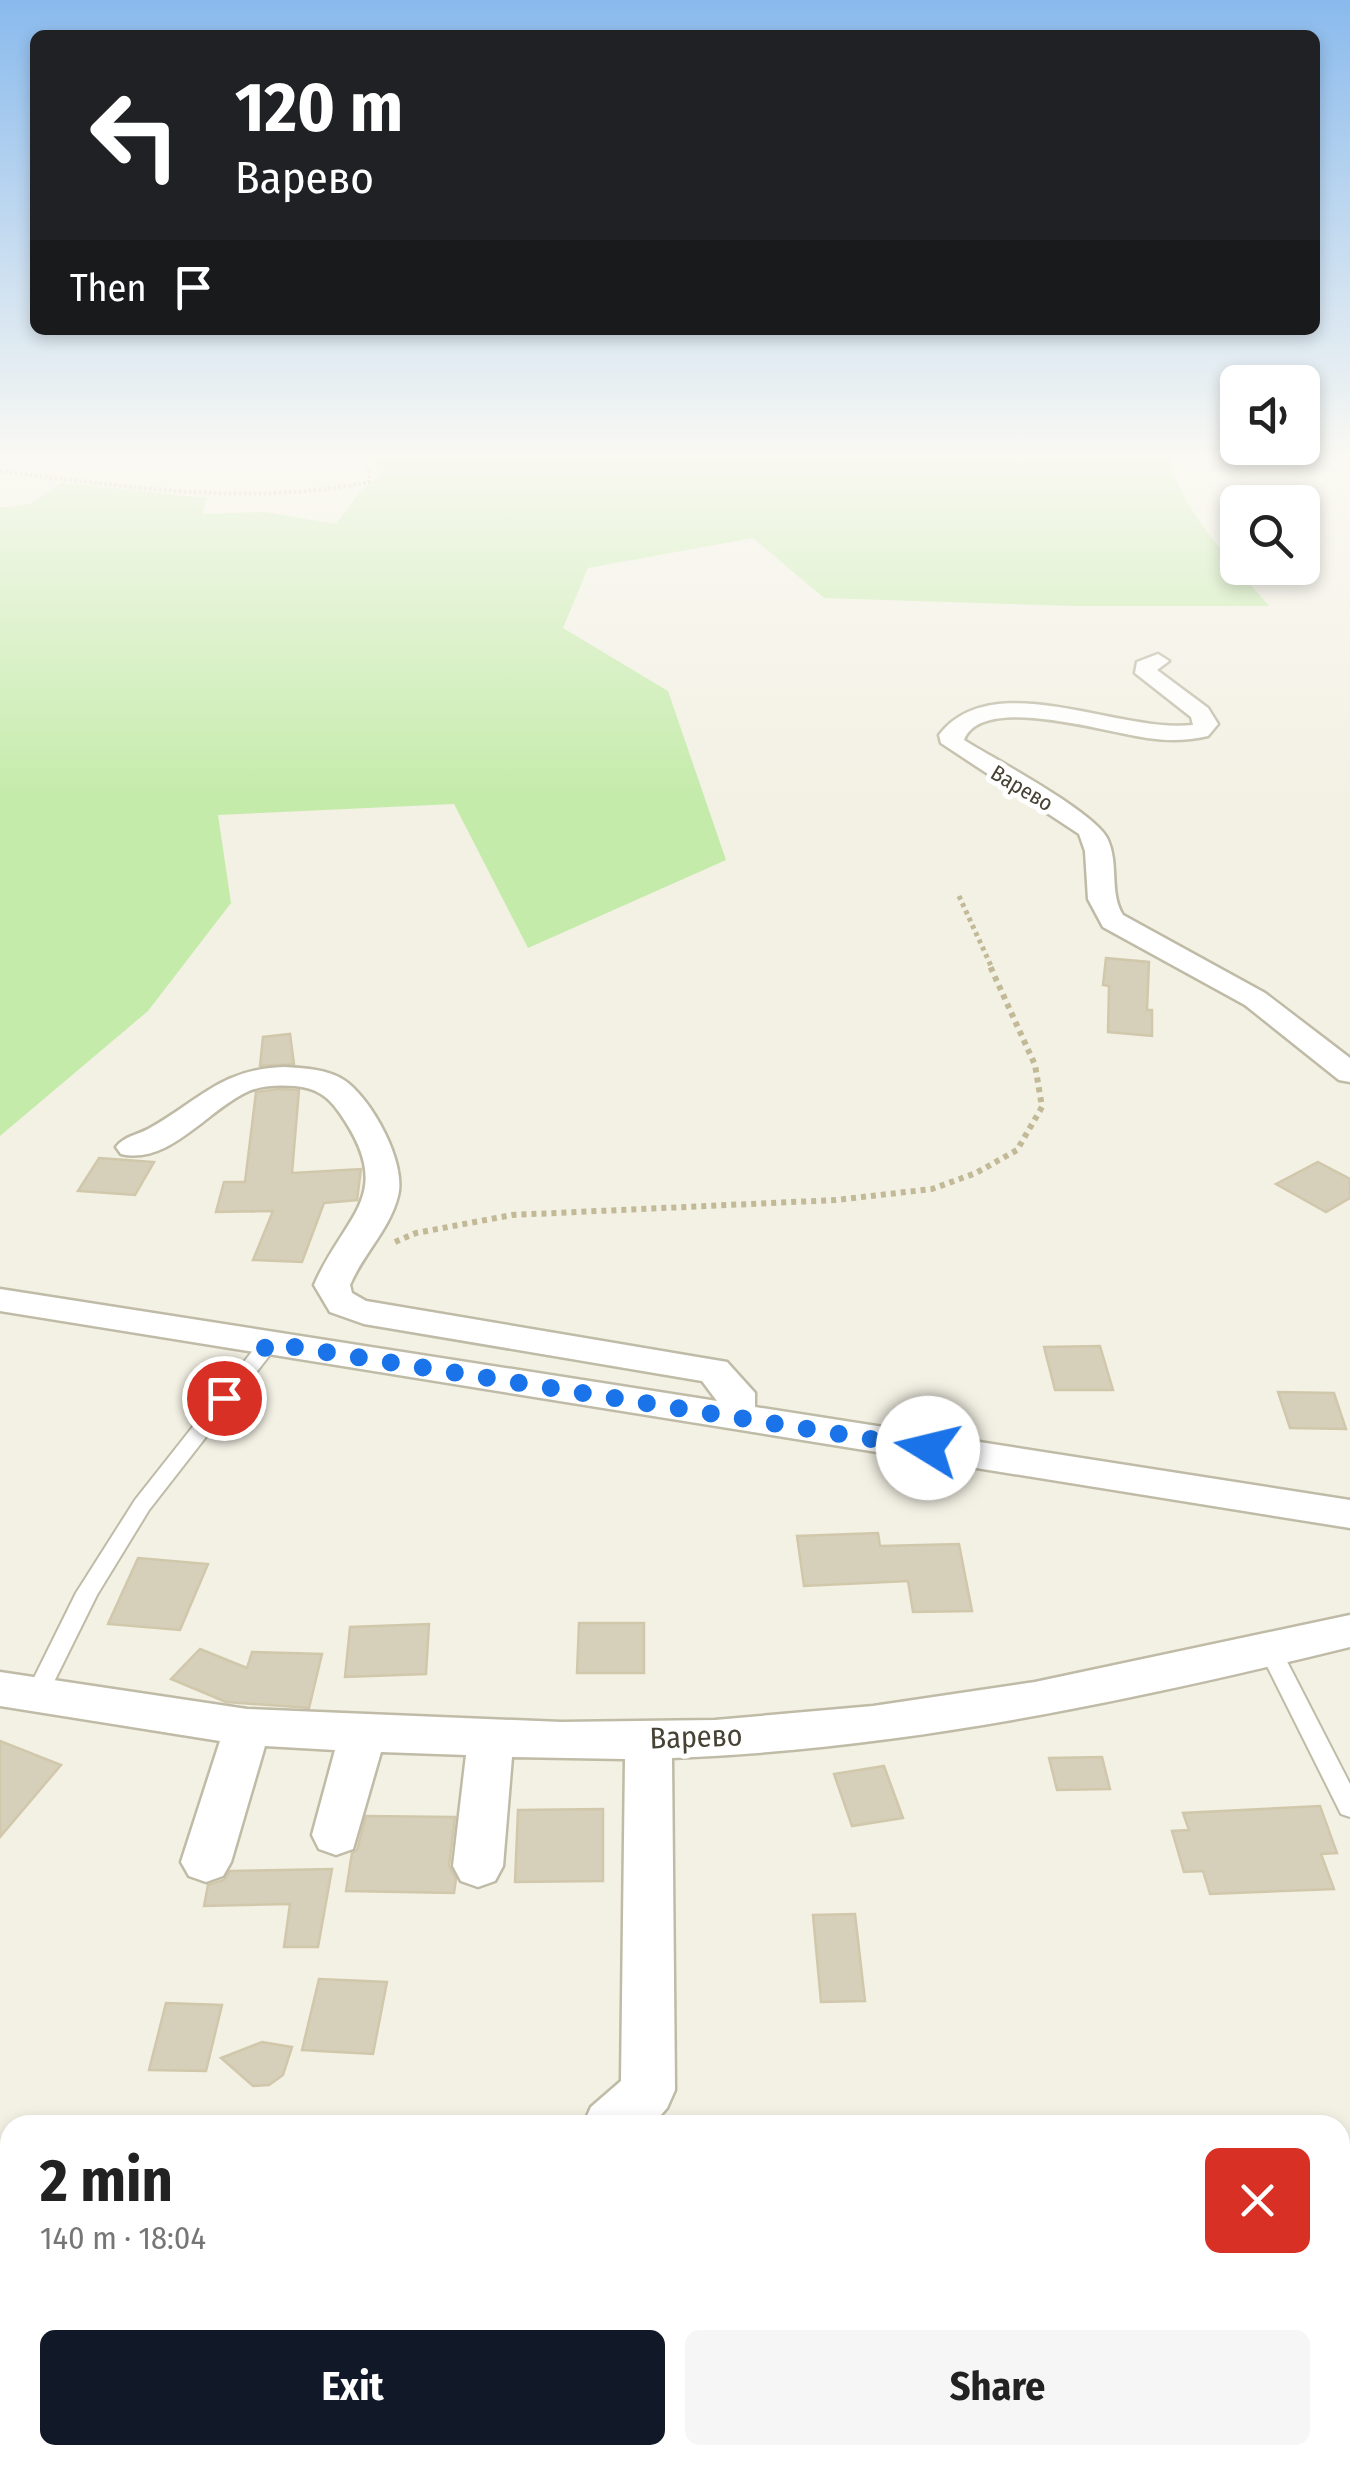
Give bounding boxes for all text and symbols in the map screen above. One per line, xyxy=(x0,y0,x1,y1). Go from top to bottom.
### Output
text: 120 m xyxy=(235,66,403,150)
icon: left xyxy=(70,70,200,200)
text: Варево xyxy=(235,151,374,205)
icon: arrive xyxy=(166,260,221,315)
text: Then xyxy=(70,265,146,311)
map controls xyxy=(1220,365,1320,585)
button: sound xyxy=(1220,365,1320,465)
button: search xyxy=(1220,485,1320,585)
street label: Варево xyxy=(986,759,1058,817)
pin xyxy=(182,1356,267,1441)
icon: arrive xyxy=(197,1371,252,1426)
position arrow xyxy=(876,1396,980,1500)
street label: Варево xyxy=(649,1717,743,1757)
text: 2 min xyxy=(40,2145,173,2217)
button: close xyxy=(1205,2148,1310,2253)
text: 140 m · 18:04 xyxy=(40,2219,206,2257)
button: Exit xyxy=(40,2330,665,2445)
button: Share xyxy=(685,2330,1310,2445)

